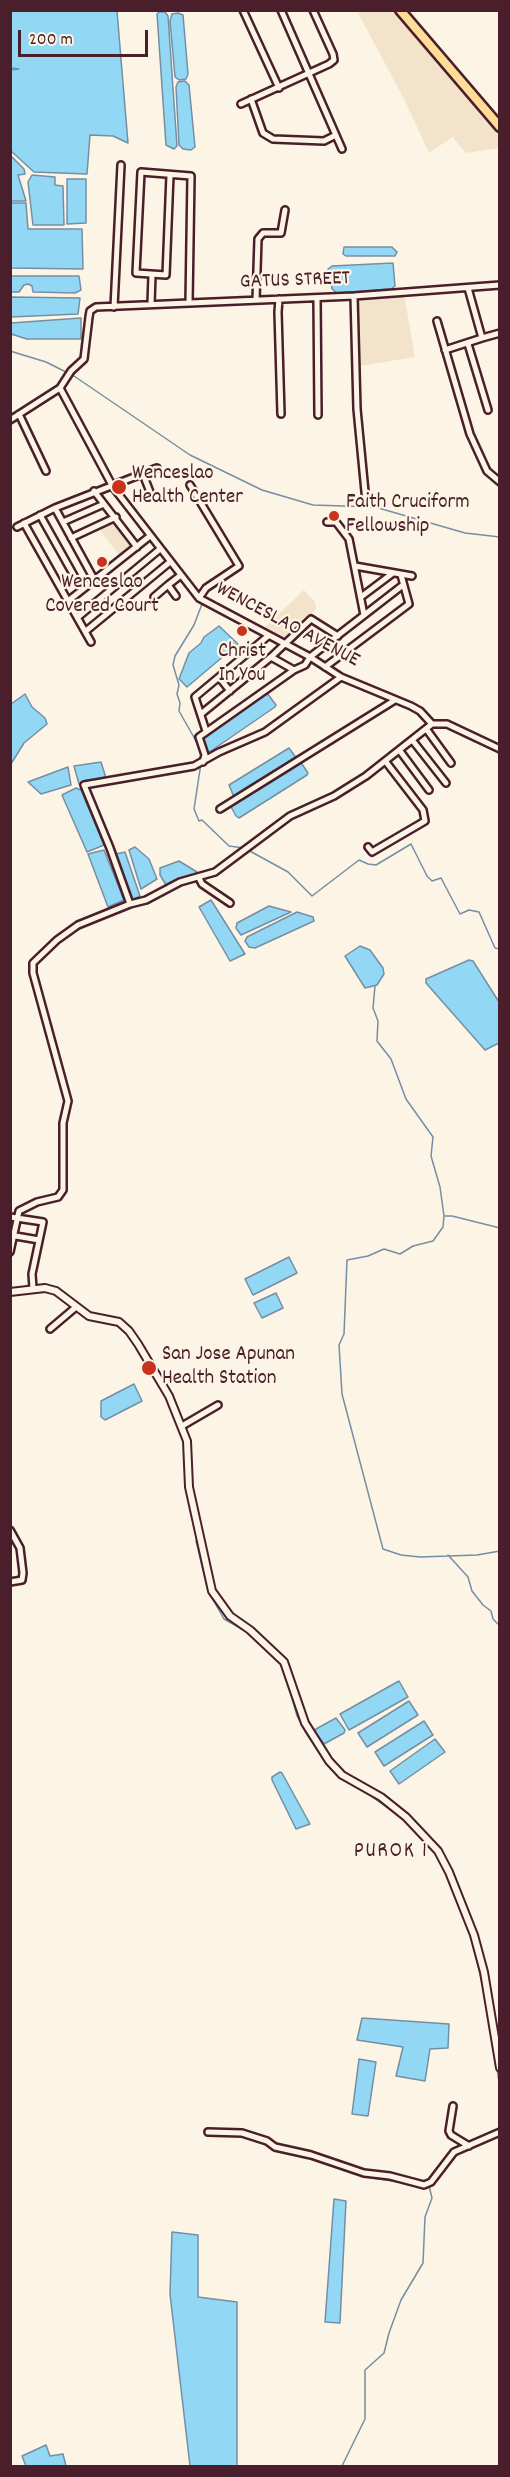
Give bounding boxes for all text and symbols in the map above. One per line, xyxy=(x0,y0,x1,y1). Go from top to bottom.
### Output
scale bar xyxy=(21,18,152,56)
text: 200 m xyxy=(29,28,73,53)
street label: GATUS STREET xyxy=(240,267,350,297)
place label: Wenceslao Health Center xyxy=(132,462,243,512)
marker: Wenceslao Health Center xyxy=(110,478,128,496)
place label: Faith Cruciform Fellowship xyxy=(346,491,470,541)
marker: Faith Cruciform Fellowship xyxy=(327,509,341,523)
marker: Wenceslao Covered Court xyxy=(95,555,109,569)
place label: Wenceslao Covered Court xyxy=(45,571,159,621)
street label: WENCESLAO AVENUE xyxy=(211,578,363,674)
marker: Christ In You xyxy=(235,624,249,638)
place label: Christ In You xyxy=(218,640,266,690)
place label: San Jose Apunan Health Station xyxy=(162,1343,295,1393)
marker: San Jose Apunan Health Station xyxy=(140,1359,158,1377)
district label: PUROK 1 xyxy=(354,1840,428,1866)

